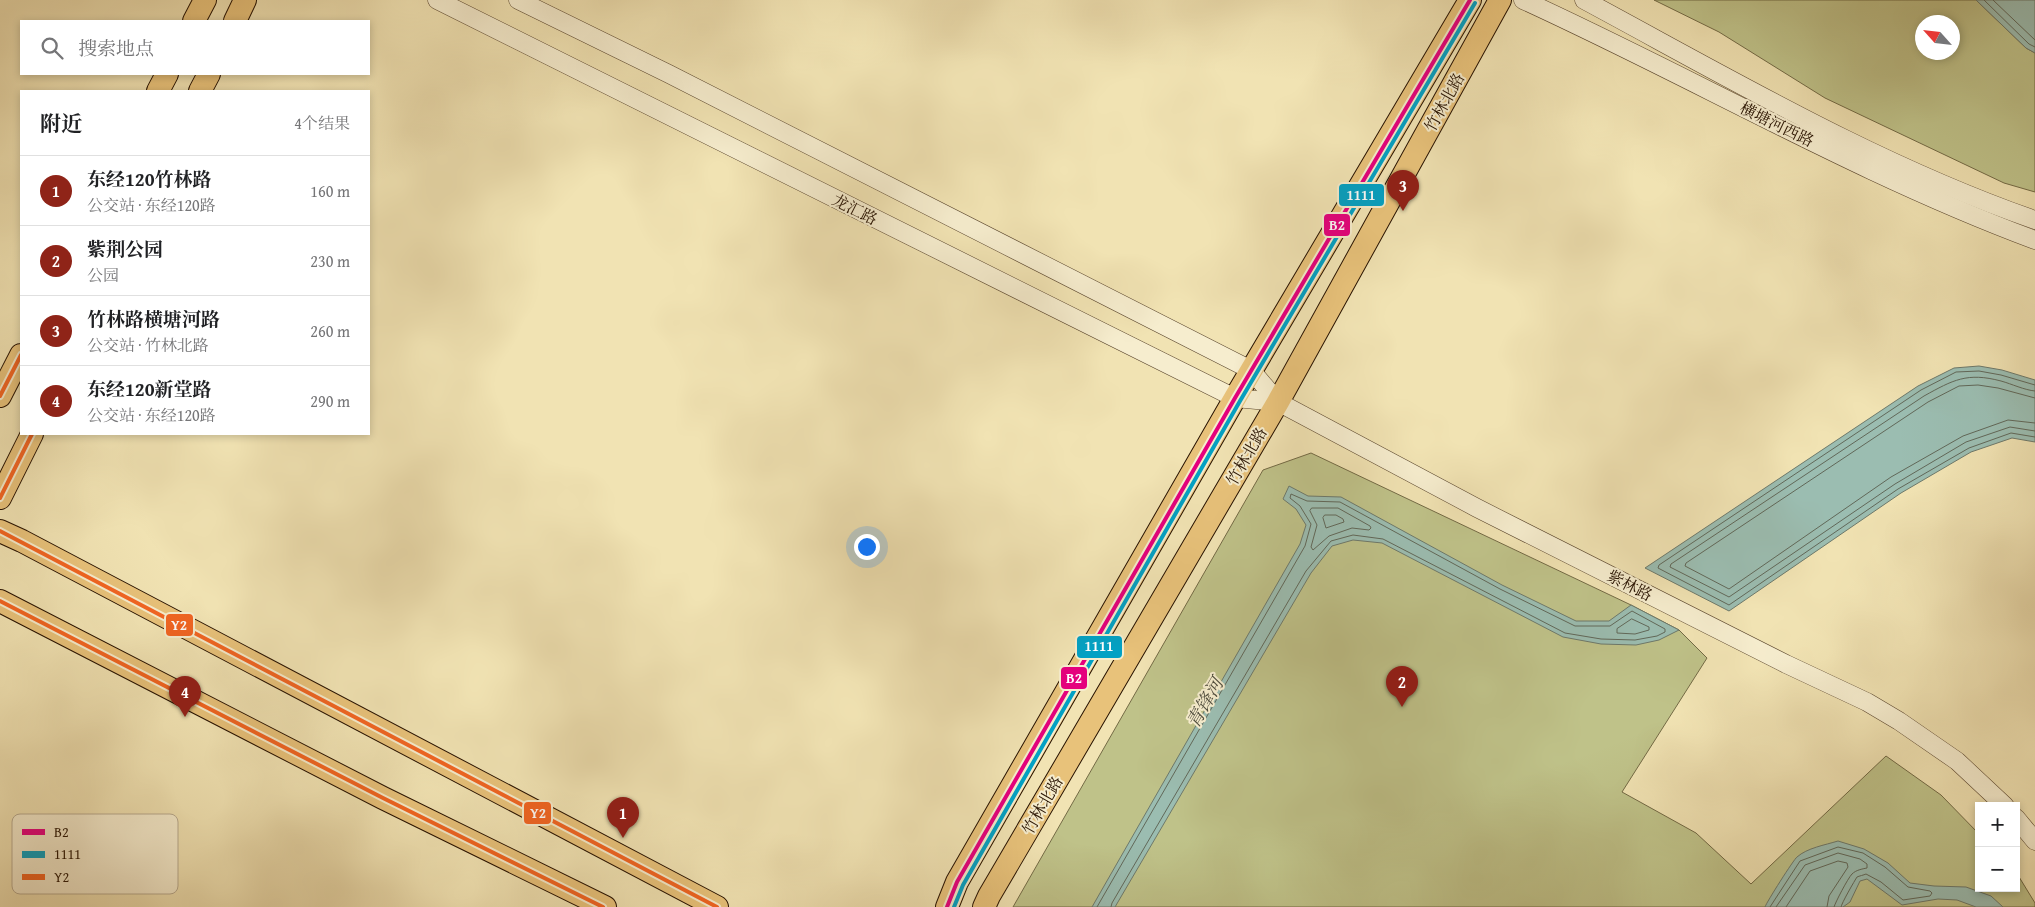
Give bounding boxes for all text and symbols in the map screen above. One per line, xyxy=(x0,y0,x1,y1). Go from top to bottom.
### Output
north arrow xyxy=(1915,15,1960,60)
search box xyxy=(20,20,370,75)
icon: search xyxy=(38,34,66,62)
text: 搜索地点 xyxy=(78,34,154,62)
street label: 竹林北路 xyxy=(1418,68,1470,136)
street label: 横塘河西路 xyxy=(1736,96,1818,152)
text: 附近 xyxy=(40,108,82,139)
text: 4个结果 xyxy=(294,111,350,135)
text: 东经120竹林路 xyxy=(87,165,212,193)
pin: 3 xyxy=(1387,170,1419,211)
text: 1 xyxy=(52,179,60,203)
text: 160 m xyxy=(310,179,350,203)
line badge: 1111 xyxy=(1338,183,1385,207)
text: 1111 xyxy=(1346,185,1376,205)
street label: 龙汇路 xyxy=(828,187,882,231)
text: 公交站 · 东经120路 xyxy=(87,193,216,217)
line badge: B2 xyxy=(1323,213,1351,237)
text: B2 xyxy=(1329,215,1345,235)
text: 紫荆公园 xyxy=(87,235,163,263)
text: 2 xyxy=(52,249,60,273)
text: 230 m xyxy=(310,249,350,273)
text: 公园 xyxy=(87,263,119,287)
text: 竹林路横塘河路 xyxy=(87,305,220,333)
text: 3 xyxy=(52,319,60,343)
text: 260 m xyxy=(310,319,350,343)
text: 公交站 · 竹林北路 xyxy=(87,333,209,357)
text: 东经120新堂路 xyxy=(87,375,212,403)
text: 4 xyxy=(52,389,60,413)
text: 290 m xyxy=(310,389,350,413)
text: 公交站 · 东经120路 xyxy=(87,403,216,427)
street label: 竹林北路 xyxy=(1220,422,1272,490)
your location xyxy=(854,534,880,560)
street label: 紫林路 xyxy=(1603,563,1657,607)
line badge: Y2 xyxy=(165,613,194,637)
text: Y2 xyxy=(171,615,187,635)
line badge: 1111 xyxy=(1076,635,1123,659)
text: 1111 xyxy=(1084,636,1114,656)
line badge: B2 xyxy=(1060,666,1088,690)
pin: 2 xyxy=(1386,666,1418,707)
text: B2 xyxy=(1066,668,1082,688)
water label: 青锋河 xyxy=(1179,670,1231,733)
pin: 4 xyxy=(169,676,201,717)
street label: 竹林北路 xyxy=(1016,771,1068,839)
pin: 1 xyxy=(607,797,639,838)
line badge: Y2 xyxy=(523,801,552,825)
map controls xyxy=(1975,802,2020,892)
button: + xyxy=(1975,802,2020,847)
text: Y2 xyxy=(530,803,546,823)
legend xyxy=(12,814,178,894)
text: B2 xyxy=(54,822,69,842)
text: 1111 xyxy=(54,844,81,864)
button: − xyxy=(1975,847,2020,892)
text: Y2 xyxy=(54,867,69,887)

